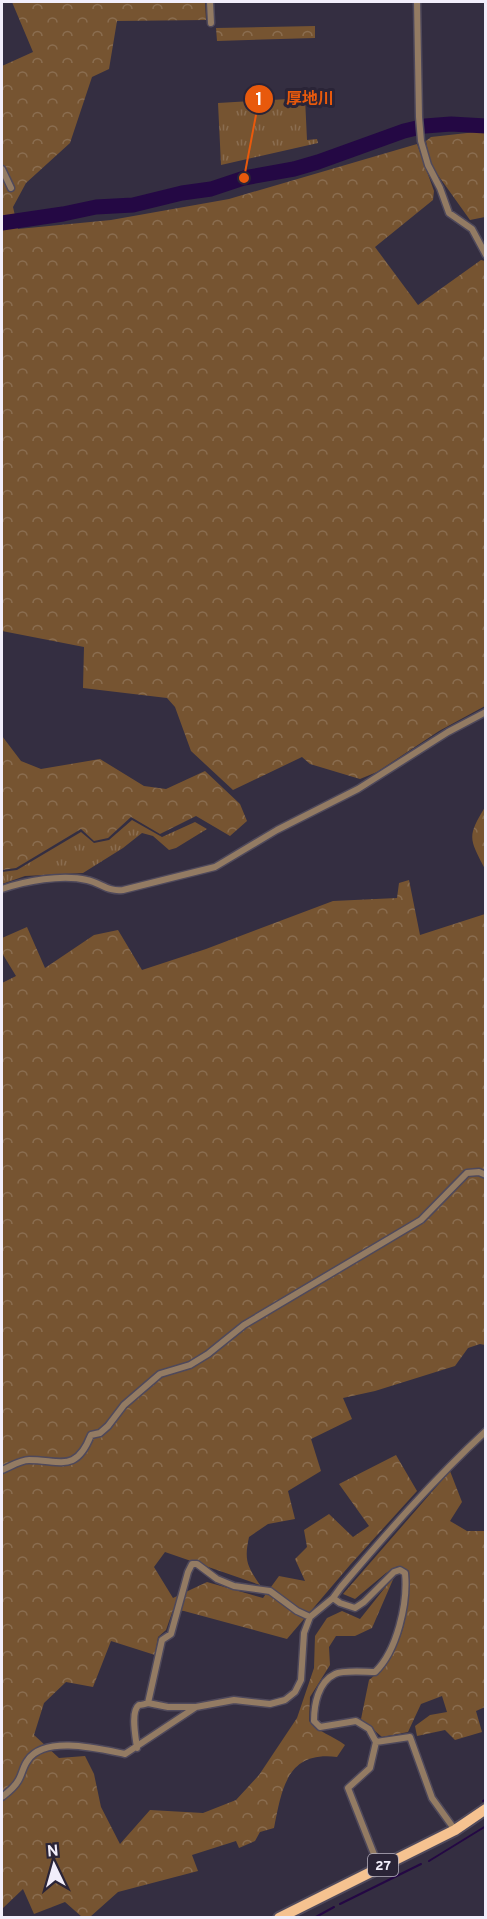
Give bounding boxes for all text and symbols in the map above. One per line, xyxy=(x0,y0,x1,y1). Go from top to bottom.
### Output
callout: 厚地川 xyxy=(244,82,346,116)
text: 1 xyxy=(255,89,263,112)
text: 厚地川 xyxy=(286,90,334,110)
north arrow xyxy=(24,1835,84,1895)
text: N xyxy=(46,1842,59,1863)
road number: 27 xyxy=(368,1854,398,1876)

